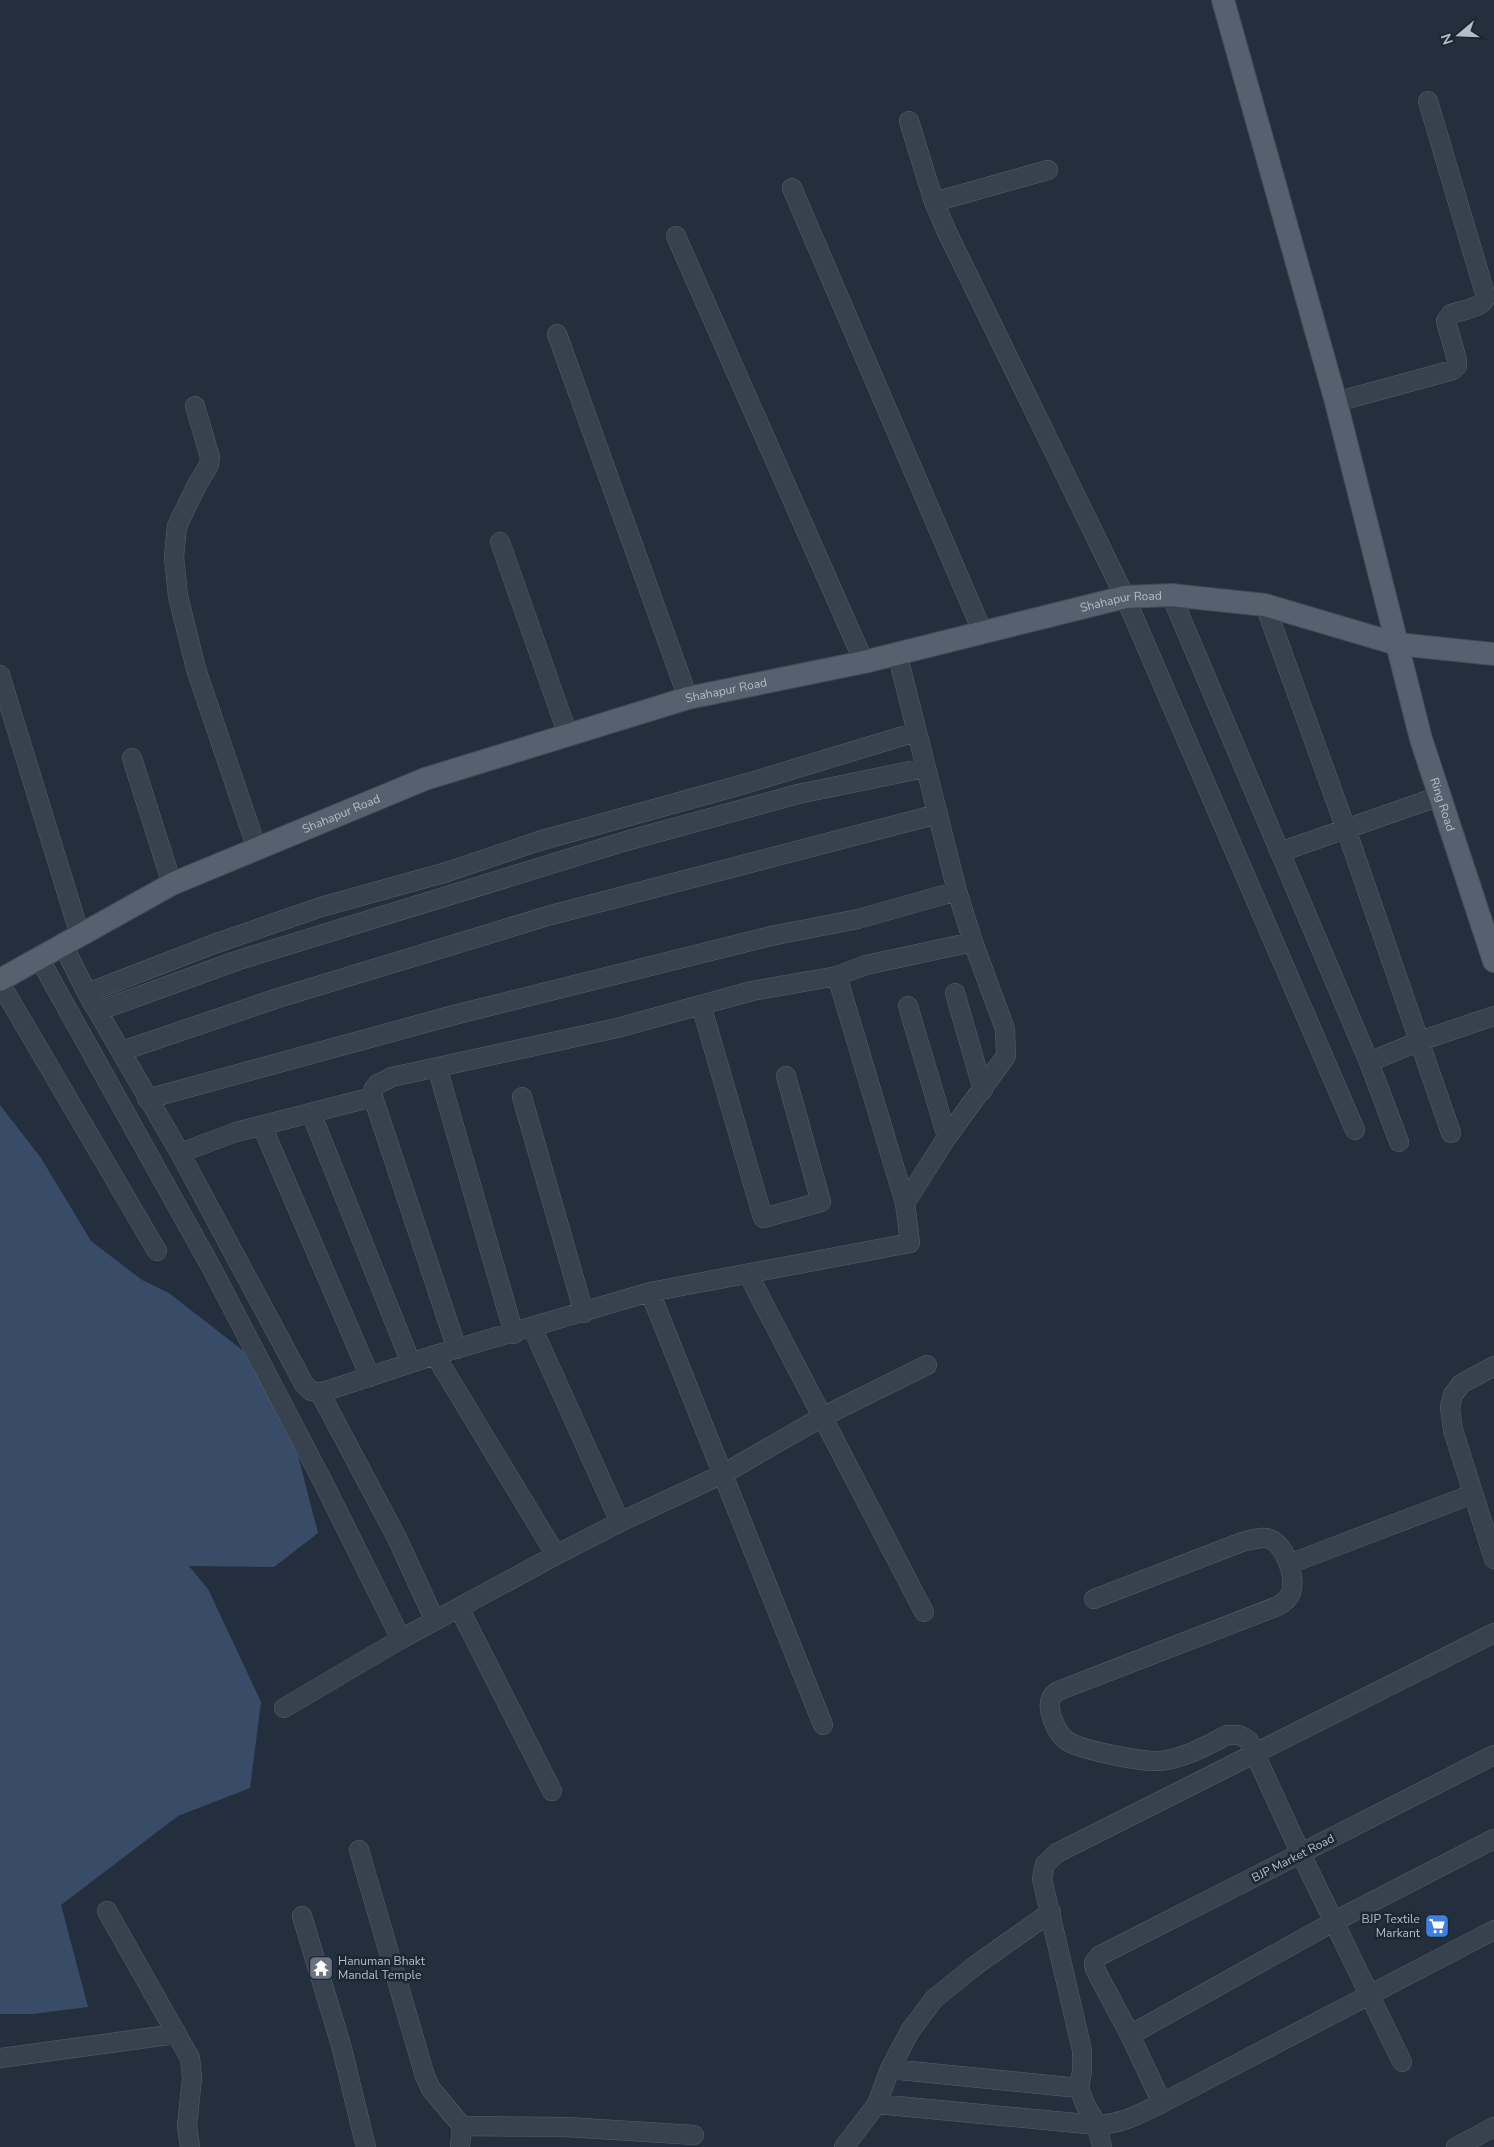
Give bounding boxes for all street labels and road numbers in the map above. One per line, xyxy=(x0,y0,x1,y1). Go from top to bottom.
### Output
street label: Shahapur Road xyxy=(1078,587,1162,616)
street label: Shahapur Road xyxy=(684,674,768,706)
street label: Ring Road xyxy=(1426,775,1459,833)
street label: Shahapur Road xyxy=(300,791,382,837)
street label: BJP Market Road xyxy=(1249,1830,1337,1886)

